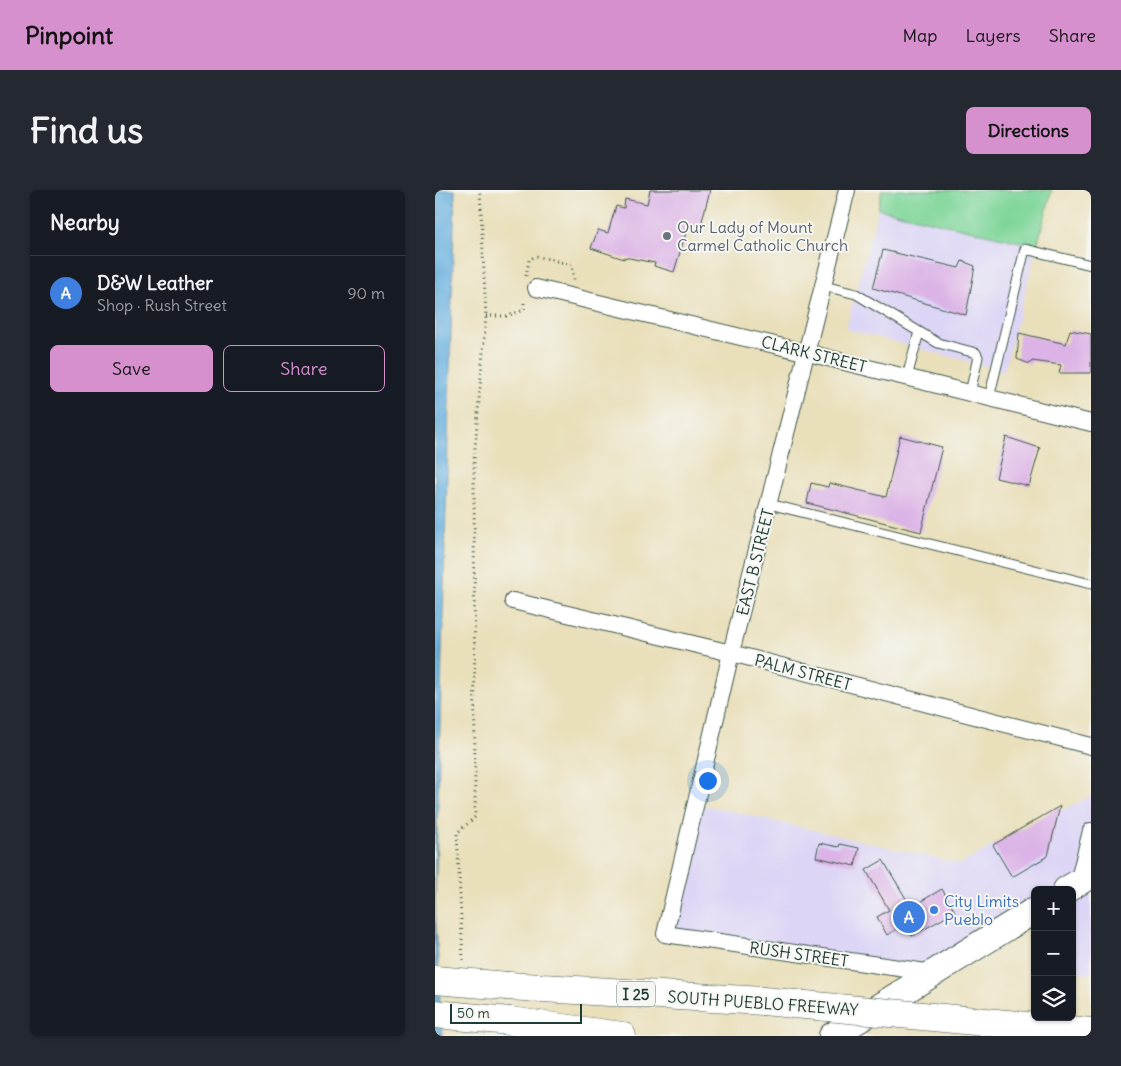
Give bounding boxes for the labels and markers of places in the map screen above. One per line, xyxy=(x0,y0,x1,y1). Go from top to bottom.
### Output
place label: Our Lady of Mount Carmel Catholic Church xyxy=(677,217,848,255)
marker: Our Lady of Mount Carmel Catholic Church xyxy=(661,230,673,242)
place label: City Limits Pueblo xyxy=(944,891,1019,929)
pin: A xyxy=(893,898,925,936)
marker: City Limits Pueblo xyxy=(928,904,940,916)

